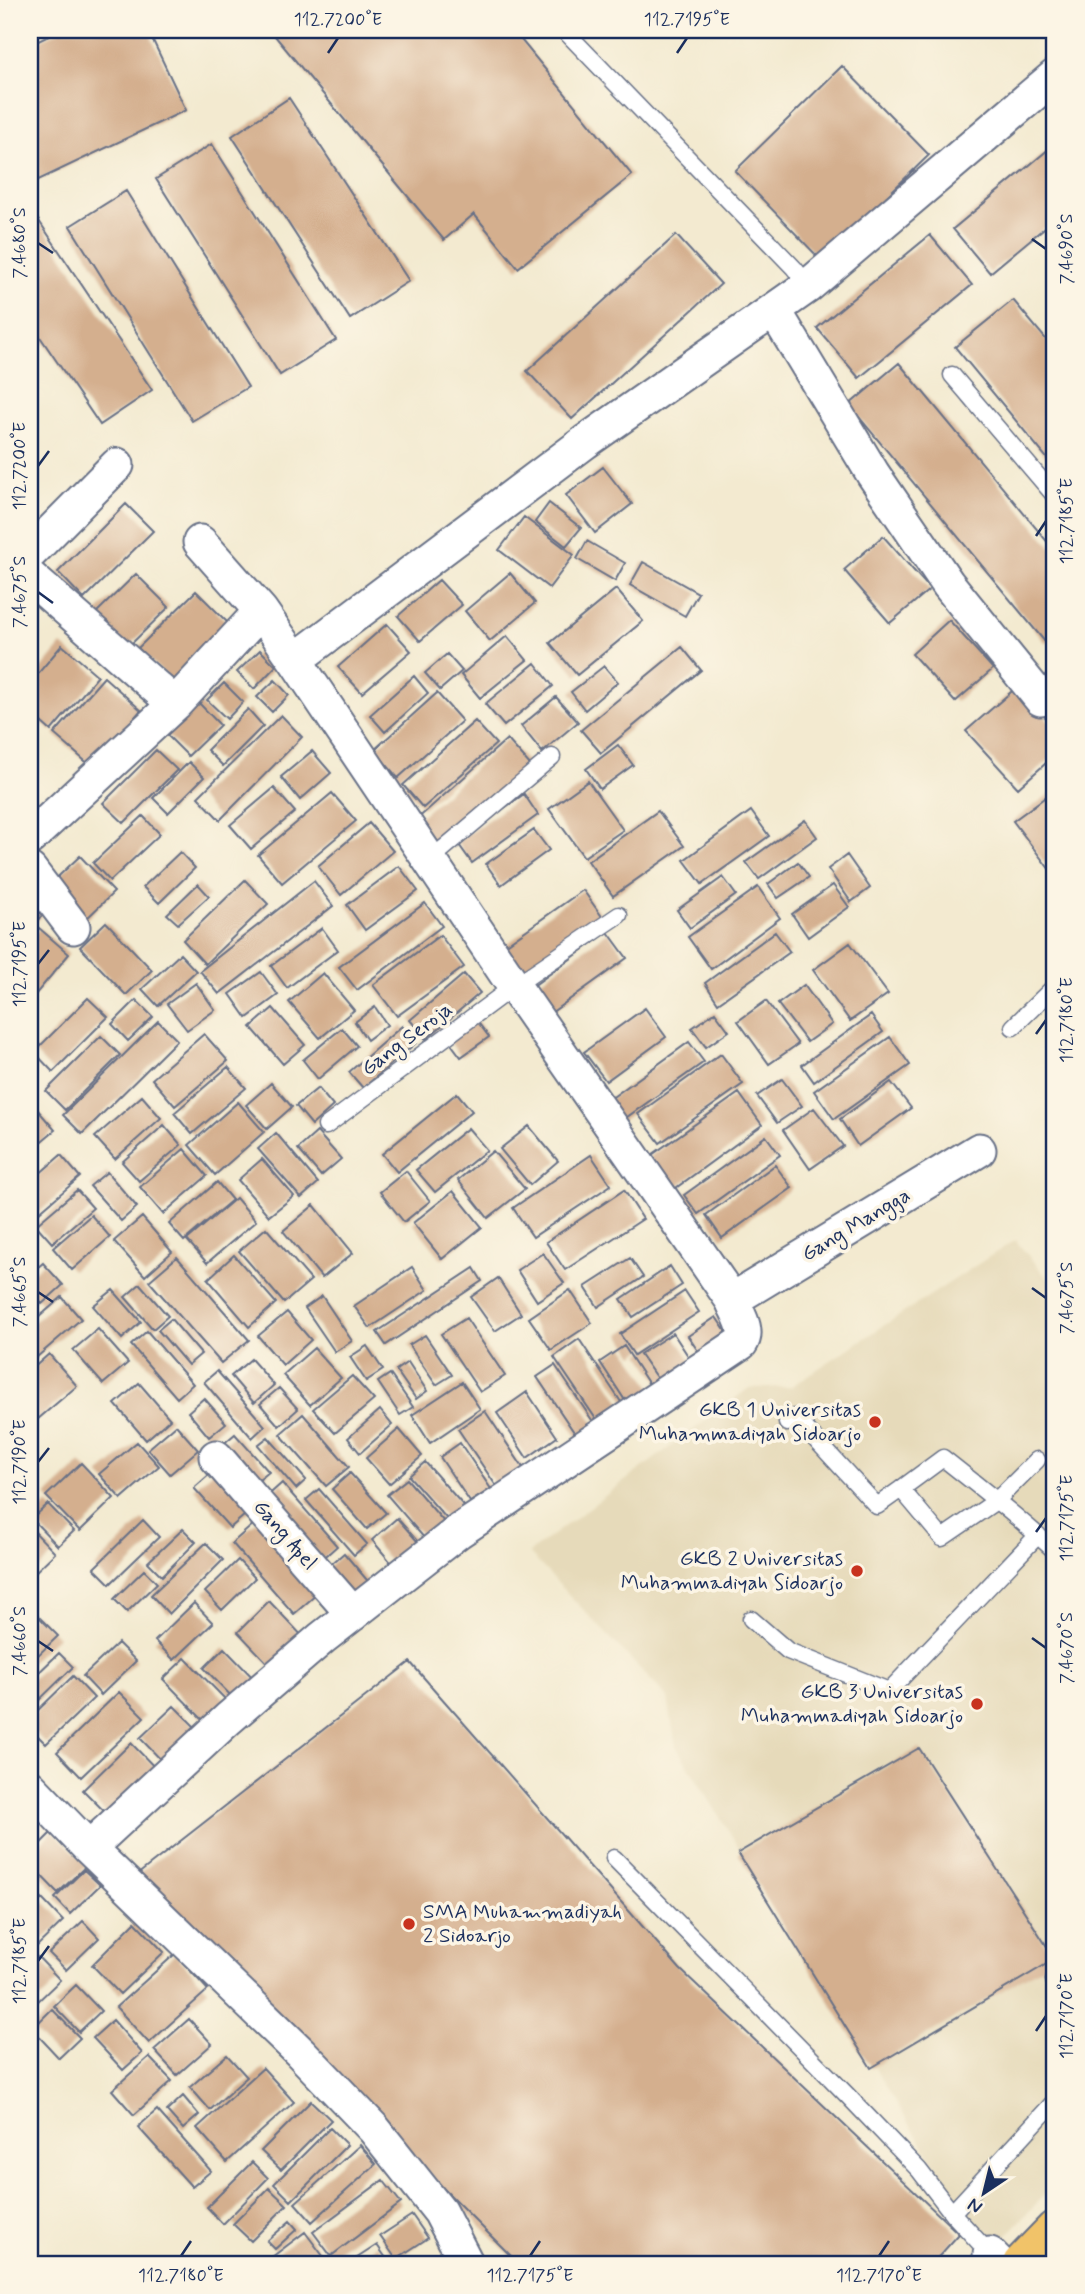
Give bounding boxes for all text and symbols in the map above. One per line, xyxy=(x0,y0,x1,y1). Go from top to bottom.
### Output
text: 112.7200°E xyxy=(294,8,382,32)
text: 112.7195°E xyxy=(644,8,730,32)
text: 7.4680°S xyxy=(8,207,32,279)
text: 7.4690°S xyxy=(1055,213,1079,285)
text: 112.7200°E xyxy=(8,422,32,510)
text: 112.7185°E xyxy=(1055,478,1079,564)
text: 7.4675°S xyxy=(8,556,32,628)
text: 112.7195°E xyxy=(8,921,32,1007)
text: 112.7180°E xyxy=(1055,977,1079,1063)
street label: Gang Seroja xyxy=(356,995,459,1083)
street label: Gang Mangga xyxy=(796,1182,916,1269)
text: 7.4665°S xyxy=(8,1257,32,1327)
text: 7.4675°S xyxy=(1055,1262,1079,1334)
place label: GKB 1 Universitas Muhammadiyah Sidoarjo xyxy=(639,1396,861,1448)
marker: GKB 1 Universitas Muhammadiyah Sidoarjo xyxy=(867,1414,883,1430)
text: 112.7190°E xyxy=(8,1419,32,1505)
text: 112.7175°E xyxy=(1055,1475,1079,1561)
street label: Gang Apel xyxy=(246,1494,323,1577)
place label: GKB 2 Universitas Muhammadiyah Sidoarjo xyxy=(621,1545,843,1597)
marker: GKB 2 Universitas Muhammadiyah Sidoarjo xyxy=(849,1563,865,1579)
text: 7.4660°S xyxy=(8,1606,32,1676)
text: 7.4670°S xyxy=(1055,1612,1079,1684)
place label: GKB 3 Universitas Muhammadiyah Sidoarjo xyxy=(741,1678,963,1730)
marker: GKB 3 Universitas Muhammadiyah Sidoarjo xyxy=(969,1696,985,1712)
place label: SMA Muhammadiyah 2 Sidoarjo xyxy=(423,1898,622,1950)
marker: SMA Muhammadiyah 2 Sidoarjo xyxy=(401,1916,417,1932)
text: 112.7185°E xyxy=(8,1918,32,2004)
text: 112.7170°E xyxy=(1055,1973,1079,2059)
north arrow xyxy=(948,2158,1018,2228)
text: N xyxy=(963,2192,987,2220)
text: 112.7180°E xyxy=(138,2264,224,2288)
text: 112.7175°E xyxy=(487,2264,573,2288)
text: 112.7170°E xyxy=(836,2264,922,2288)

